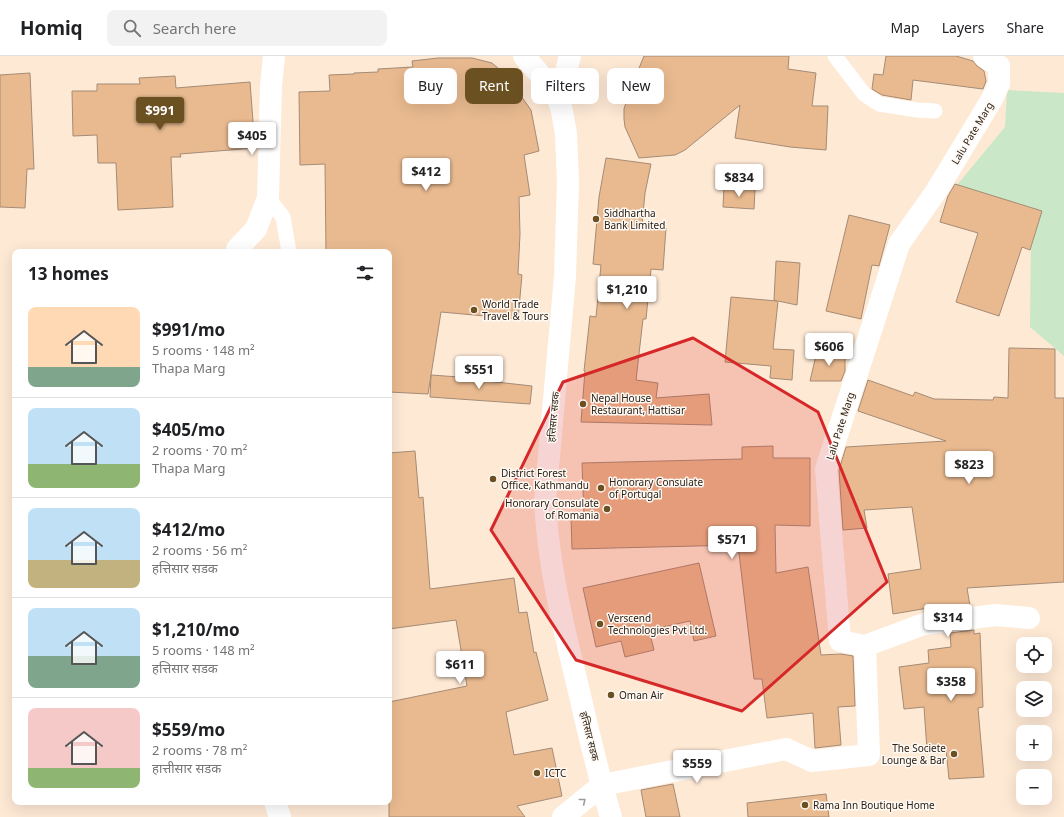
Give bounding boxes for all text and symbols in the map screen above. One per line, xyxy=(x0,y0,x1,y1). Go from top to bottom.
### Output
search box xyxy=(107,10,387,46)
text: Homiq xyxy=(20,15,83,41)
icon: search xyxy=(121,17,143,39)
text: Search here xyxy=(153,18,236,38)
text: Map xyxy=(891,18,920,37)
text: Layers xyxy=(942,18,984,37)
text: Share xyxy=(1006,18,1044,37)
chip: Buy xyxy=(404,68,457,104)
chip: Rent xyxy=(465,68,523,104)
chip: Filters xyxy=(531,68,599,104)
chip: New xyxy=(607,68,664,104)
pin: $991 xyxy=(136,97,184,131)
street label: Lalu Pate Marg xyxy=(948,99,996,167)
text: $991 xyxy=(145,101,175,119)
pin: $405 xyxy=(228,122,276,156)
text: $405 xyxy=(237,126,267,144)
pin: $412 xyxy=(402,158,450,192)
text: $412 xyxy=(411,162,441,180)
pin: $834 xyxy=(715,164,763,198)
text: $834 xyxy=(724,168,754,186)
place label: Siddhartha Bank Limited xyxy=(604,206,665,232)
marker: Siddhartha Bank Limited xyxy=(591,214,601,224)
text: 13 homes xyxy=(28,262,109,285)
icon: filters xyxy=(354,262,376,284)
pin: $1,210 xyxy=(594,276,660,310)
text: $1,210 xyxy=(607,280,647,298)
place label: World Trade Travel & Tours xyxy=(482,297,549,323)
marker: World Trade Travel & Tours xyxy=(469,305,479,315)
text: $991/mo xyxy=(152,318,225,341)
icon: home xyxy=(60,323,108,371)
pin: $606 xyxy=(805,333,853,367)
text: $606 xyxy=(814,337,844,355)
text: 5 rooms · 148 m² xyxy=(152,341,255,359)
pin: $551 xyxy=(455,356,503,390)
text: Thapa Marg xyxy=(152,359,226,377)
text: $551 xyxy=(464,360,494,378)
street label: Lalu Pate Marg xyxy=(822,390,858,462)
street label: हत्तिसार सडक xyxy=(544,391,562,443)
place label: Nepal House Restaurant, Hattisar xyxy=(591,391,685,417)
marker: Nepal House Restaurant, Hattisar xyxy=(578,399,588,409)
text: $405/mo xyxy=(152,418,225,441)
icon: home xyxy=(60,424,108,472)
text: 2 rooms · 70 m² xyxy=(152,441,247,459)
pin: $823 xyxy=(945,451,993,485)
text: $823 xyxy=(954,455,984,473)
text: Thapa Marg xyxy=(152,459,226,477)
place label: District Forest Office, Kathmandu xyxy=(501,466,589,492)
marker: District Forest Office, Kathmandu xyxy=(488,474,498,484)
place label: Honorary Consulate of Portugal xyxy=(609,475,703,501)
marker: Honorary Consulate of Portugal xyxy=(596,483,606,493)
place label: Honorary Consulate of Romania xyxy=(505,496,599,522)
marker: Honorary Consulate of Romania xyxy=(602,504,612,514)
text: $412/mo xyxy=(152,518,225,541)
icon: home xyxy=(60,524,108,572)
pin: $571 xyxy=(708,526,756,560)
text: $571 xyxy=(717,530,747,548)
text: 2 rooms · 56 m² xyxy=(152,541,247,559)
text: हत्तिसार सडक xyxy=(152,559,218,577)
pin: $314 xyxy=(924,604,972,638)
text: $314 xyxy=(933,608,963,626)
place label: Verscend Technologies Pvt Ltd. xyxy=(608,611,707,637)
text: $1,210/mo xyxy=(152,618,240,641)
marker: Verscend Technologies Pvt Ltd. xyxy=(595,619,605,629)
icon: home xyxy=(60,624,108,672)
map controls xyxy=(1016,637,1052,805)
button: locate xyxy=(1016,637,1052,673)
text: 5 rooms · 148 m² xyxy=(152,641,255,659)
pin: $611 xyxy=(436,651,484,685)
text: $611 xyxy=(445,655,475,673)
text: हत्तिसार सडक xyxy=(152,659,218,677)
pin: $358 xyxy=(927,668,975,702)
text: $358 xyxy=(936,672,966,690)
button: layers xyxy=(1016,681,1052,717)
place label: Oman Air xyxy=(619,688,664,702)
marker: Oman Air xyxy=(606,690,616,700)
street label: हत्तिसार सडक xyxy=(577,710,603,763)
text: $559/mo xyxy=(152,718,225,741)
icon: home xyxy=(60,724,108,772)
button: + xyxy=(1016,725,1052,761)
text: 2 rooms · 78 m² xyxy=(152,741,247,759)
place label: The Societe Lounge & Bar xyxy=(882,741,946,767)
marker: The Societe Lounge & Bar xyxy=(949,749,959,759)
pin: $559 xyxy=(673,750,721,784)
text: $559 xyxy=(682,754,712,772)
text: हात्तीसार सडक xyxy=(152,759,221,777)
place label: ICTC xyxy=(545,766,567,780)
marker: ICTC xyxy=(532,768,542,778)
button: − xyxy=(1016,769,1052,805)
place label: Rama Inn Boutique Home xyxy=(813,798,935,812)
one-way arrow xyxy=(578,799,585,806)
marker: Rama Inn Boutique Home xyxy=(800,800,810,810)

